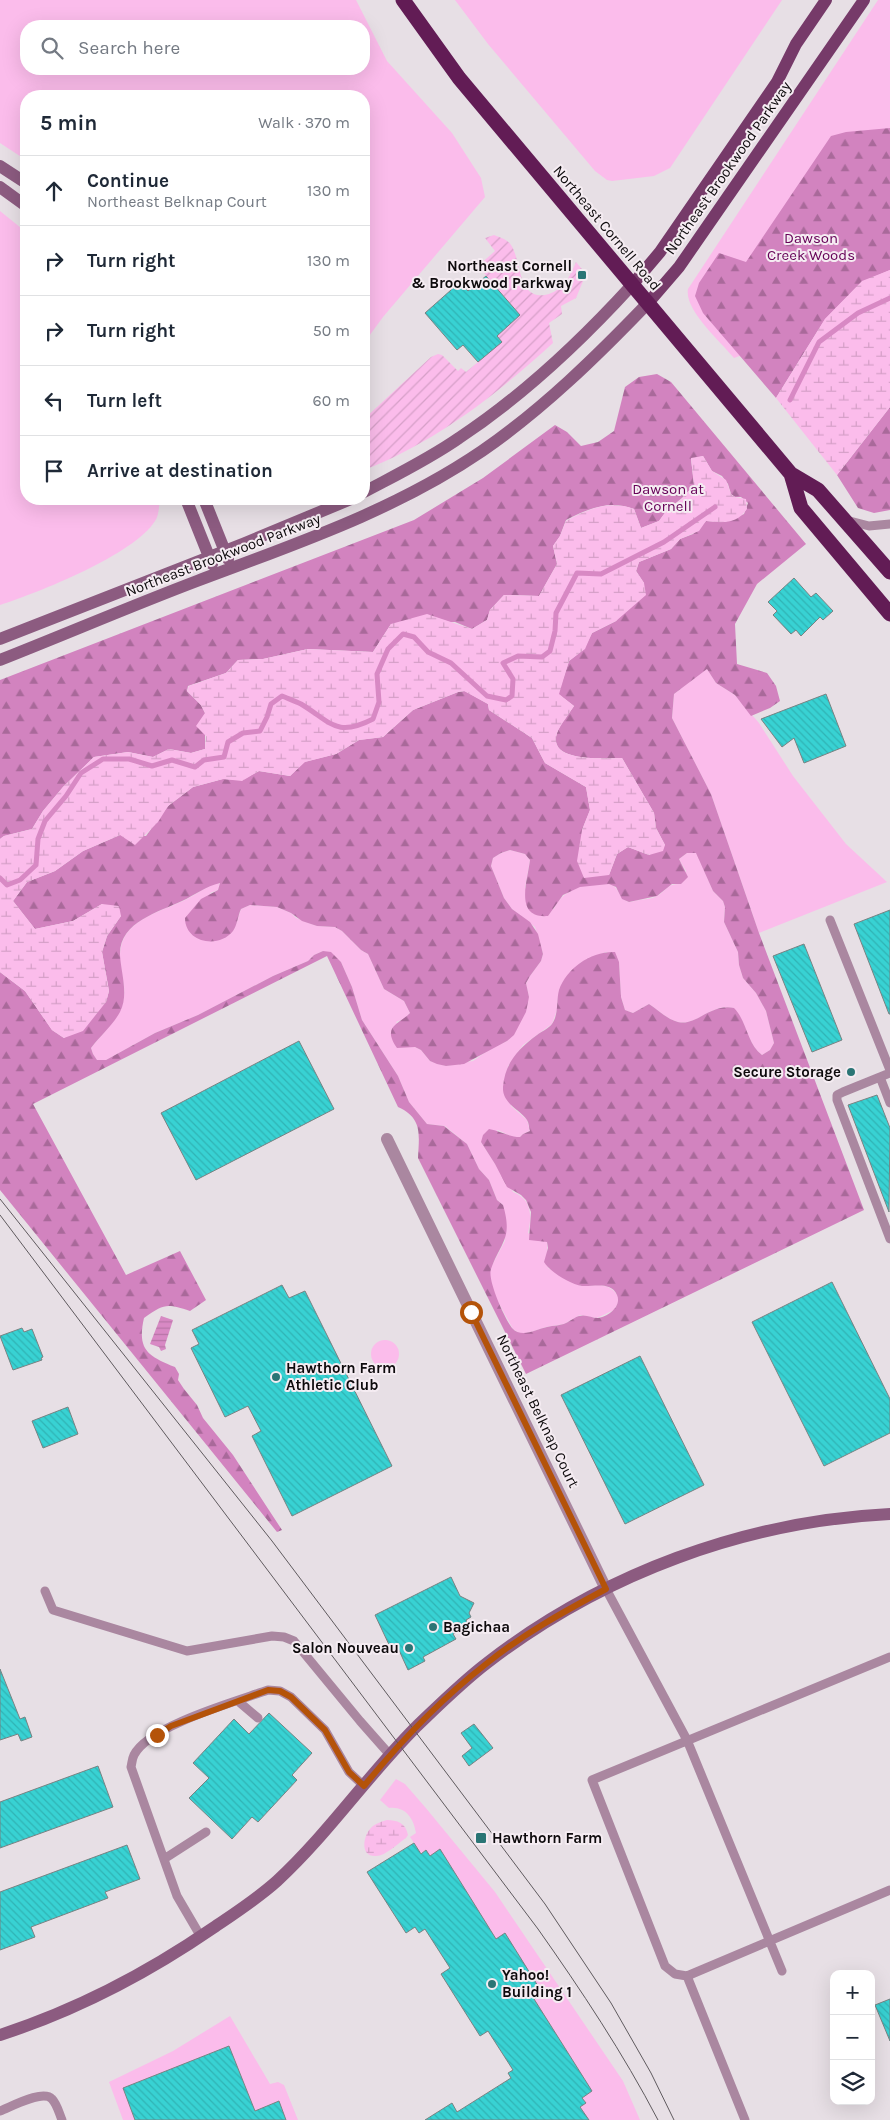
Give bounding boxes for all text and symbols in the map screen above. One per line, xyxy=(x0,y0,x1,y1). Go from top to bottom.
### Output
search box xyxy=(20,20,370,75)
icon: search xyxy=(38,34,66,62)
text: Search here xyxy=(78,37,180,59)
street label: Northeast Brookwood Parkway xyxy=(661,78,795,258)
text: 5 min xyxy=(40,111,97,135)
text: Walk · 370 m xyxy=(258,113,350,132)
street label: Northeast Cornell Road xyxy=(549,162,665,294)
text: Continue xyxy=(87,170,169,192)
icon: ahead xyxy=(40,177,68,205)
text: 130 m xyxy=(307,181,350,200)
text: Northeast Belknap Court xyxy=(87,192,267,211)
park label: Dawson Creek Woods xyxy=(767,229,855,264)
icon: right xyxy=(40,247,68,275)
text: Turn right xyxy=(87,250,176,272)
text: 130 m xyxy=(307,251,350,270)
place label: Northeast Cornell & Brookwood Parkway xyxy=(411,257,572,292)
marker: Northeast Cornell & Brookwood Parkway xyxy=(576,269,588,281)
icon: right xyxy=(40,317,68,345)
text: Turn right xyxy=(87,320,176,342)
text: 50 m xyxy=(313,321,350,340)
icon: left xyxy=(40,387,68,415)
text: Turn left xyxy=(87,390,162,412)
text: 60 m xyxy=(313,391,350,410)
icon: arrive xyxy=(40,457,68,485)
text: Arrive at destination xyxy=(87,460,273,482)
park label: Dawson at Cornell xyxy=(632,480,704,515)
street label: Northeast Brookwood Parkway xyxy=(123,509,323,601)
place label: Secure Storage xyxy=(733,1063,841,1081)
marker: Secure Storage xyxy=(845,1066,857,1078)
route start xyxy=(460,1301,483,1324)
street label: Northeast Belknap Court xyxy=(493,1331,583,1491)
place label: Hawthorn Farm Athletic Club xyxy=(286,1359,396,1394)
marker: Hawthorn Farm Athletic Club xyxy=(270,1371,282,1383)
place label: Bagichaa xyxy=(443,1618,510,1636)
marker: Bagichaa xyxy=(427,1621,439,1633)
place label: Salon Nouveau xyxy=(292,1639,399,1657)
marker: Salon Nouveau xyxy=(403,1642,415,1654)
route end xyxy=(146,1724,169,1747)
place label: Hawthorn Farm xyxy=(492,1829,602,1847)
marker: Hawthorn Farm xyxy=(474,1831,488,1845)
place label: Yahoo! Building 1 xyxy=(502,1966,572,2001)
map controls xyxy=(830,1970,875,2105)
button: + xyxy=(830,1970,875,2015)
marker: Yahoo! Building 1 xyxy=(486,1978,498,1990)
button: − xyxy=(830,2015,875,2060)
button: layers xyxy=(830,2060,875,2105)

